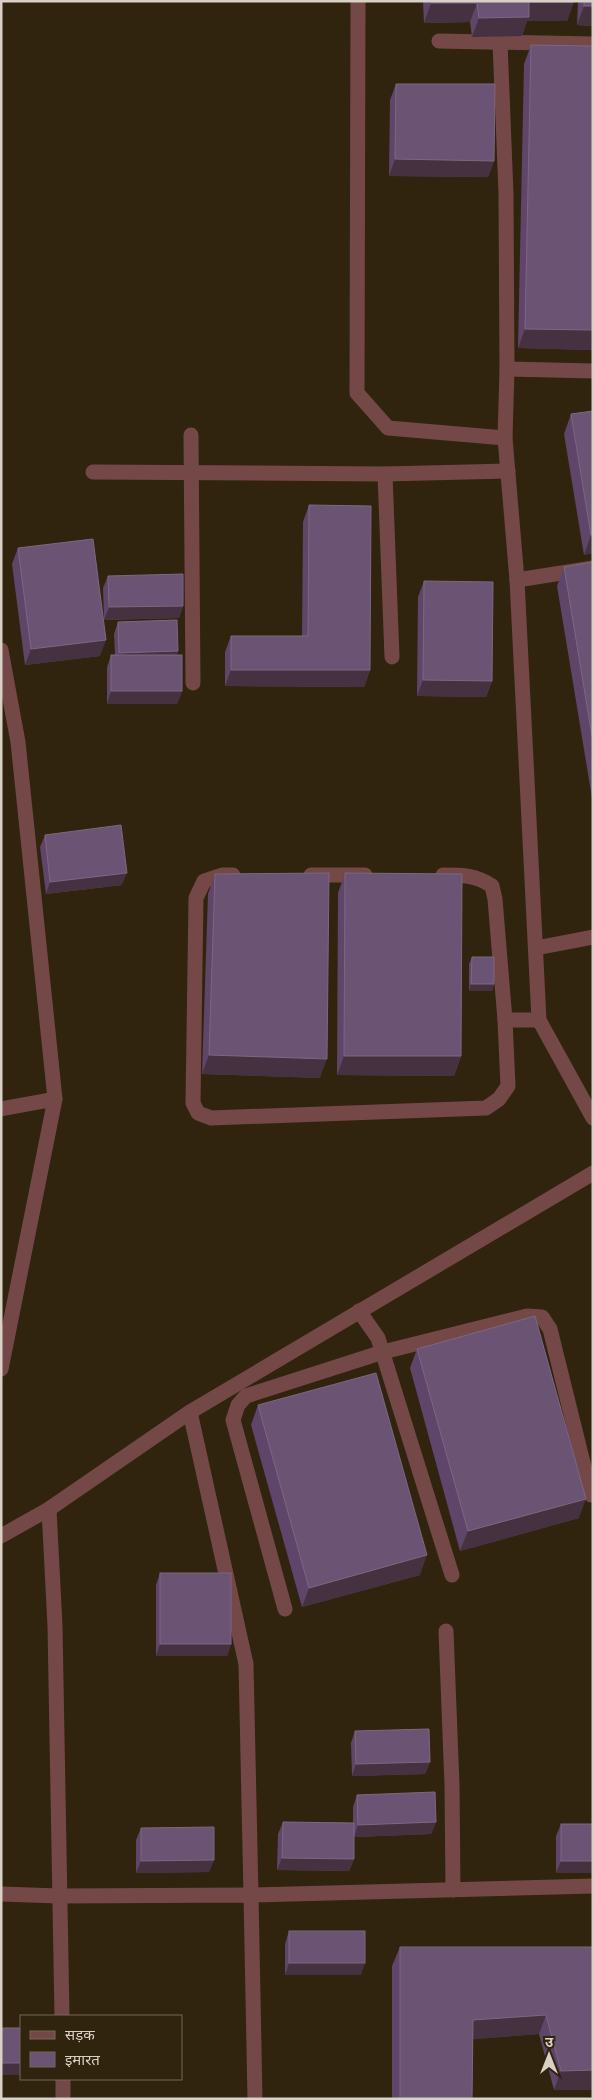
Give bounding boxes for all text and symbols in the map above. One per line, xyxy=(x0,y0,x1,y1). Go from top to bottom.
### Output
legend xyxy=(20,2015,182,2080)
text: सड़क xyxy=(65,2026,95,2044)
north arrow xyxy=(524,2030,574,2080)
text: उ xyxy=(545,2034,554,2051)
text: इमारत xyxy=(65,2051,100,2069)

